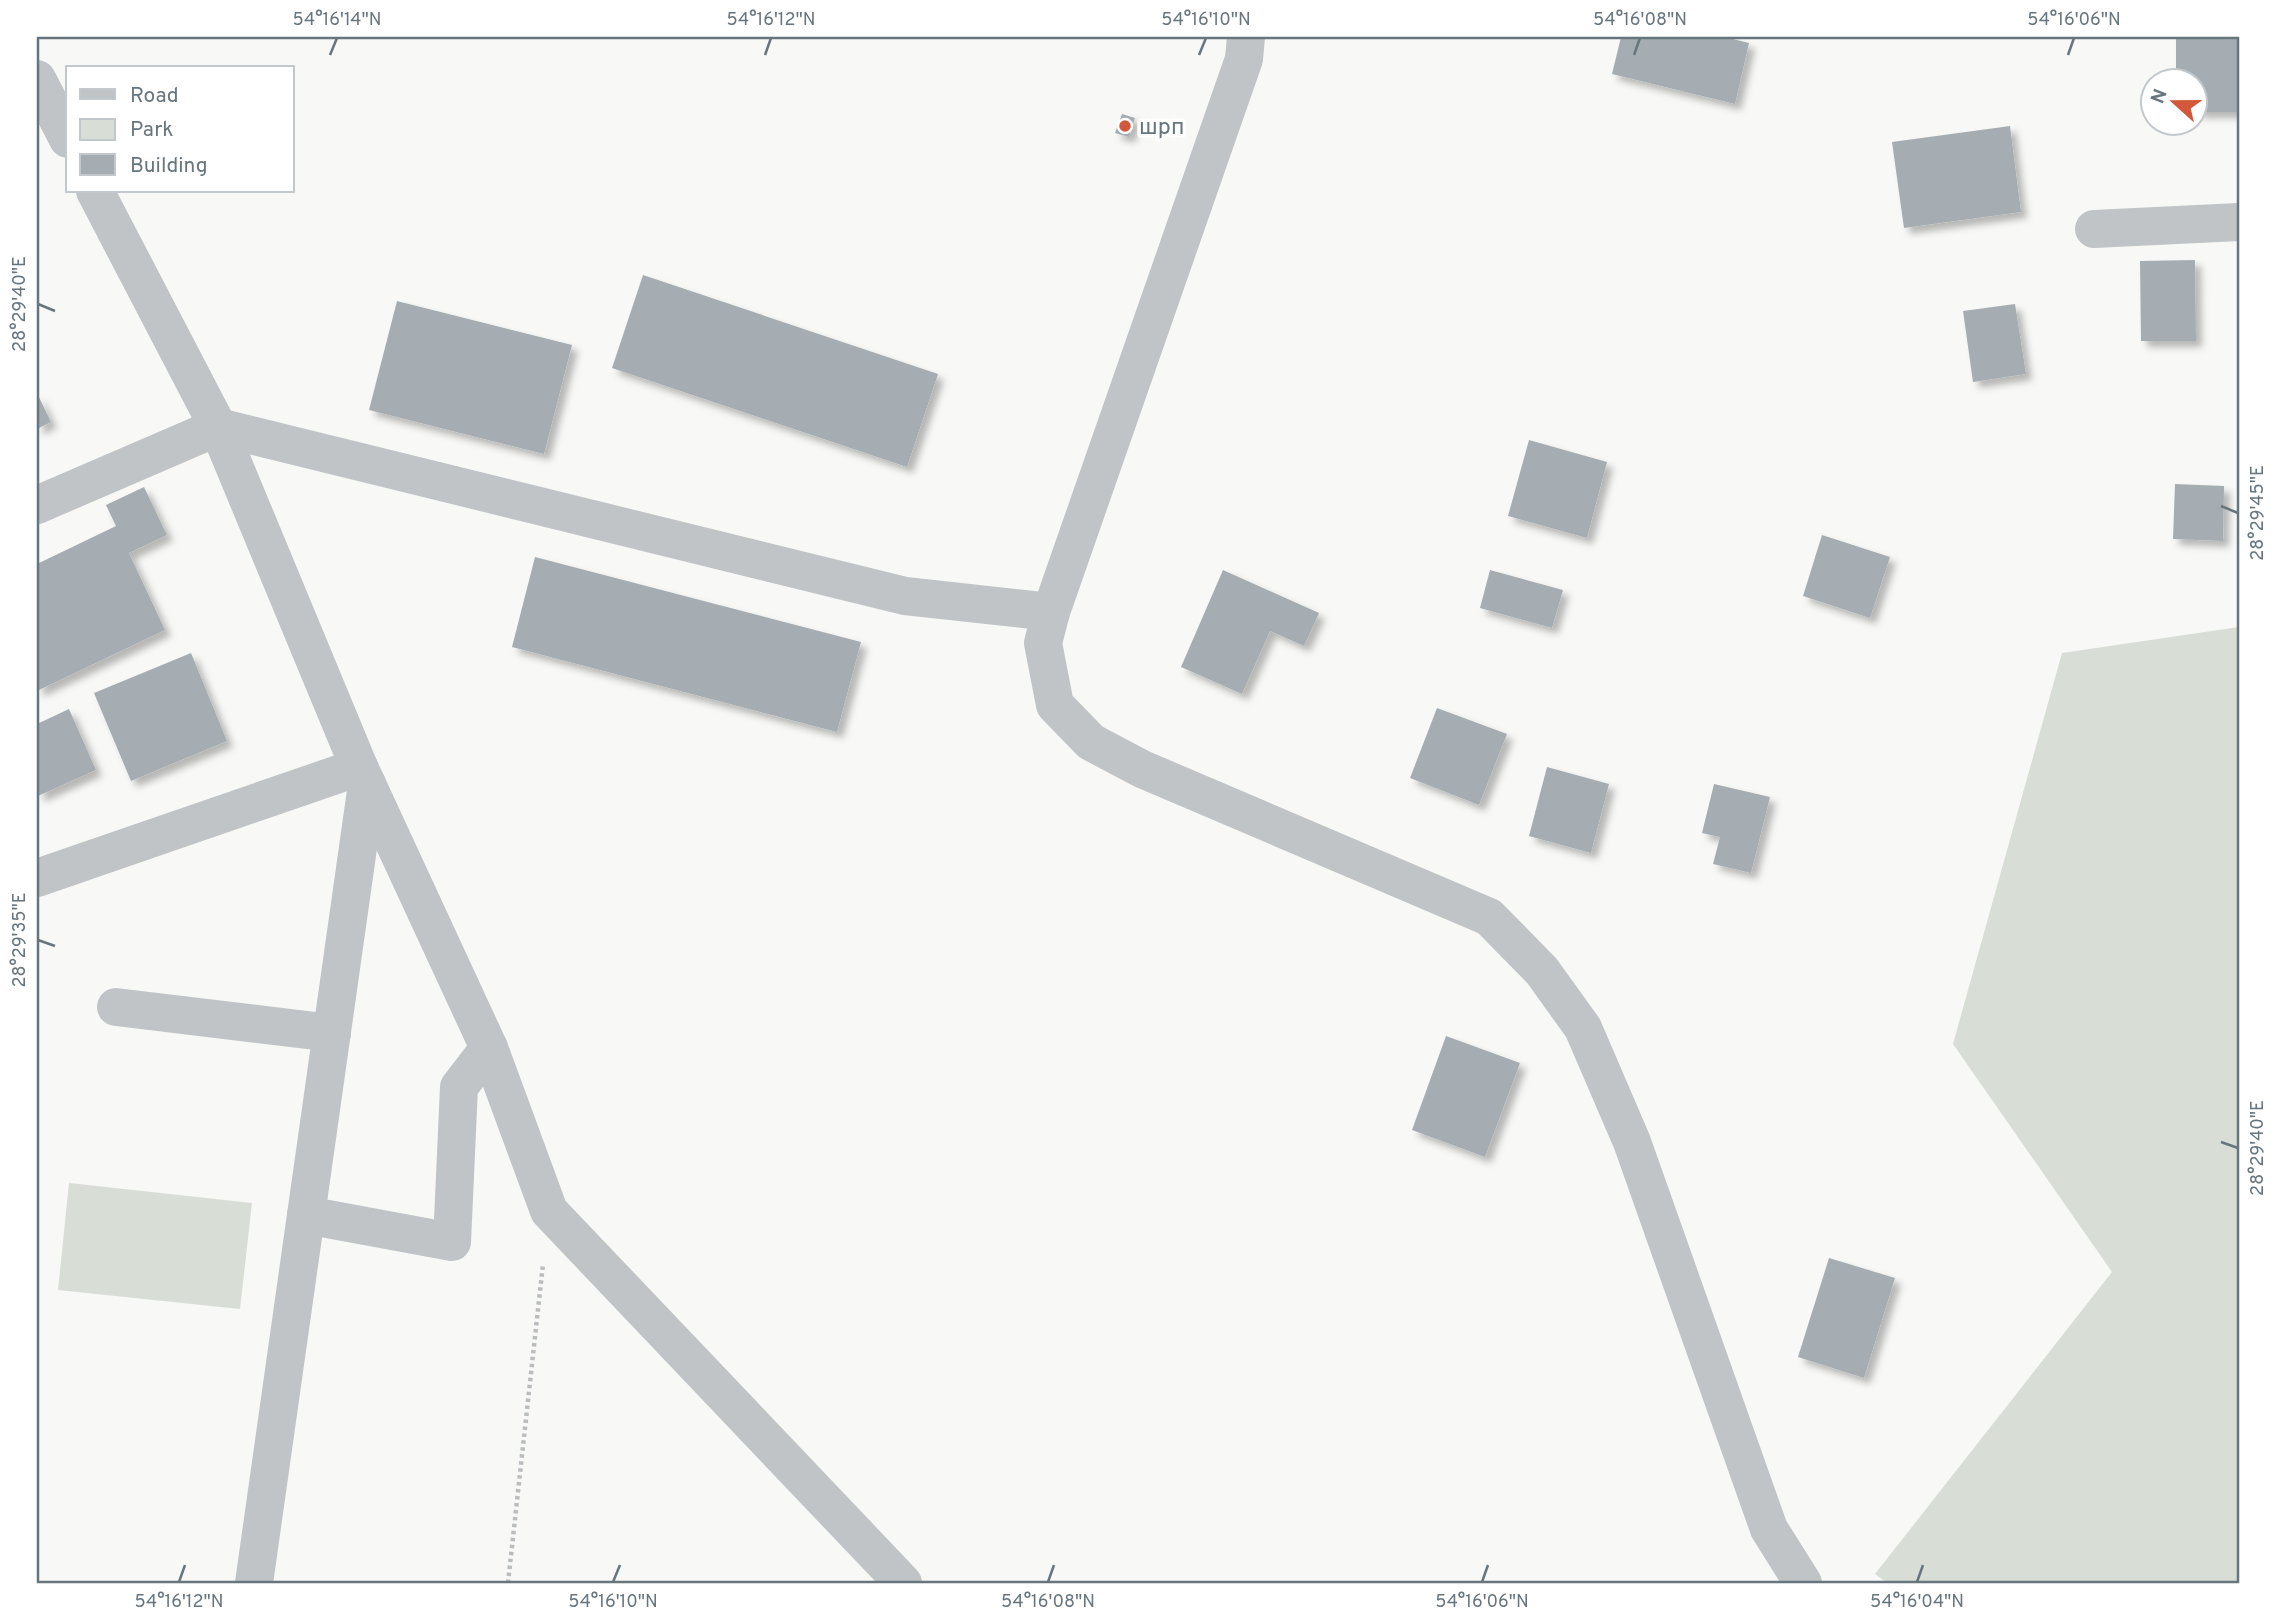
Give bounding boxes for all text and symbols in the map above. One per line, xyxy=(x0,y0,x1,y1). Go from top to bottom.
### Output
text: 54°16'14"N xyxy=(293,9,381,32)
text: 54°16'12"N xyxy=(726,9,816,32)
text: 54°16'10"N xyxy=(1161,9,1251,32)
text: 54°16'08"N xyxy=(1593,9,1687,32)
text: 54°16'06"N xyxy=(2027,9,2121,32)
legend xyxy=(66,66,294,192)
north arrow xyxy=(2140,66,2210,136)
text: Road xyxy=(130,83,179,110)
text: N xyxy=(2146,86,2174,107)
place label: шрп xyxy=(1139,114,1184,143)
text: Park xyxy=(130,117,173,144)
marker: шрп xyxy=(1117,118,1133,134)
text: Building xyxy=(130,153,208,180)
text: 28°29'40"E xyxy=(9,256,32,352)
text: 28°29'45"E xyxy=(2247,465,2270,561)
text: 28°29'35"E xyxy=(9,892,32,988)
text: 28°29'40"E xyxy=(2247,1100,2270,1196)
text: 54°16'12"N xyxy=(134,1591,224,1614)
text: 54°16'10"N xyxy=(568,1591,658,1614)
text: 54°16'08"N xyxy=(1001,1591,1095,1614)
text: 54°16'06"N xyxy=(1435,1591,1529,1614)
text: 54°16'04"N xyxy=(1870,1591,1964,1614)

